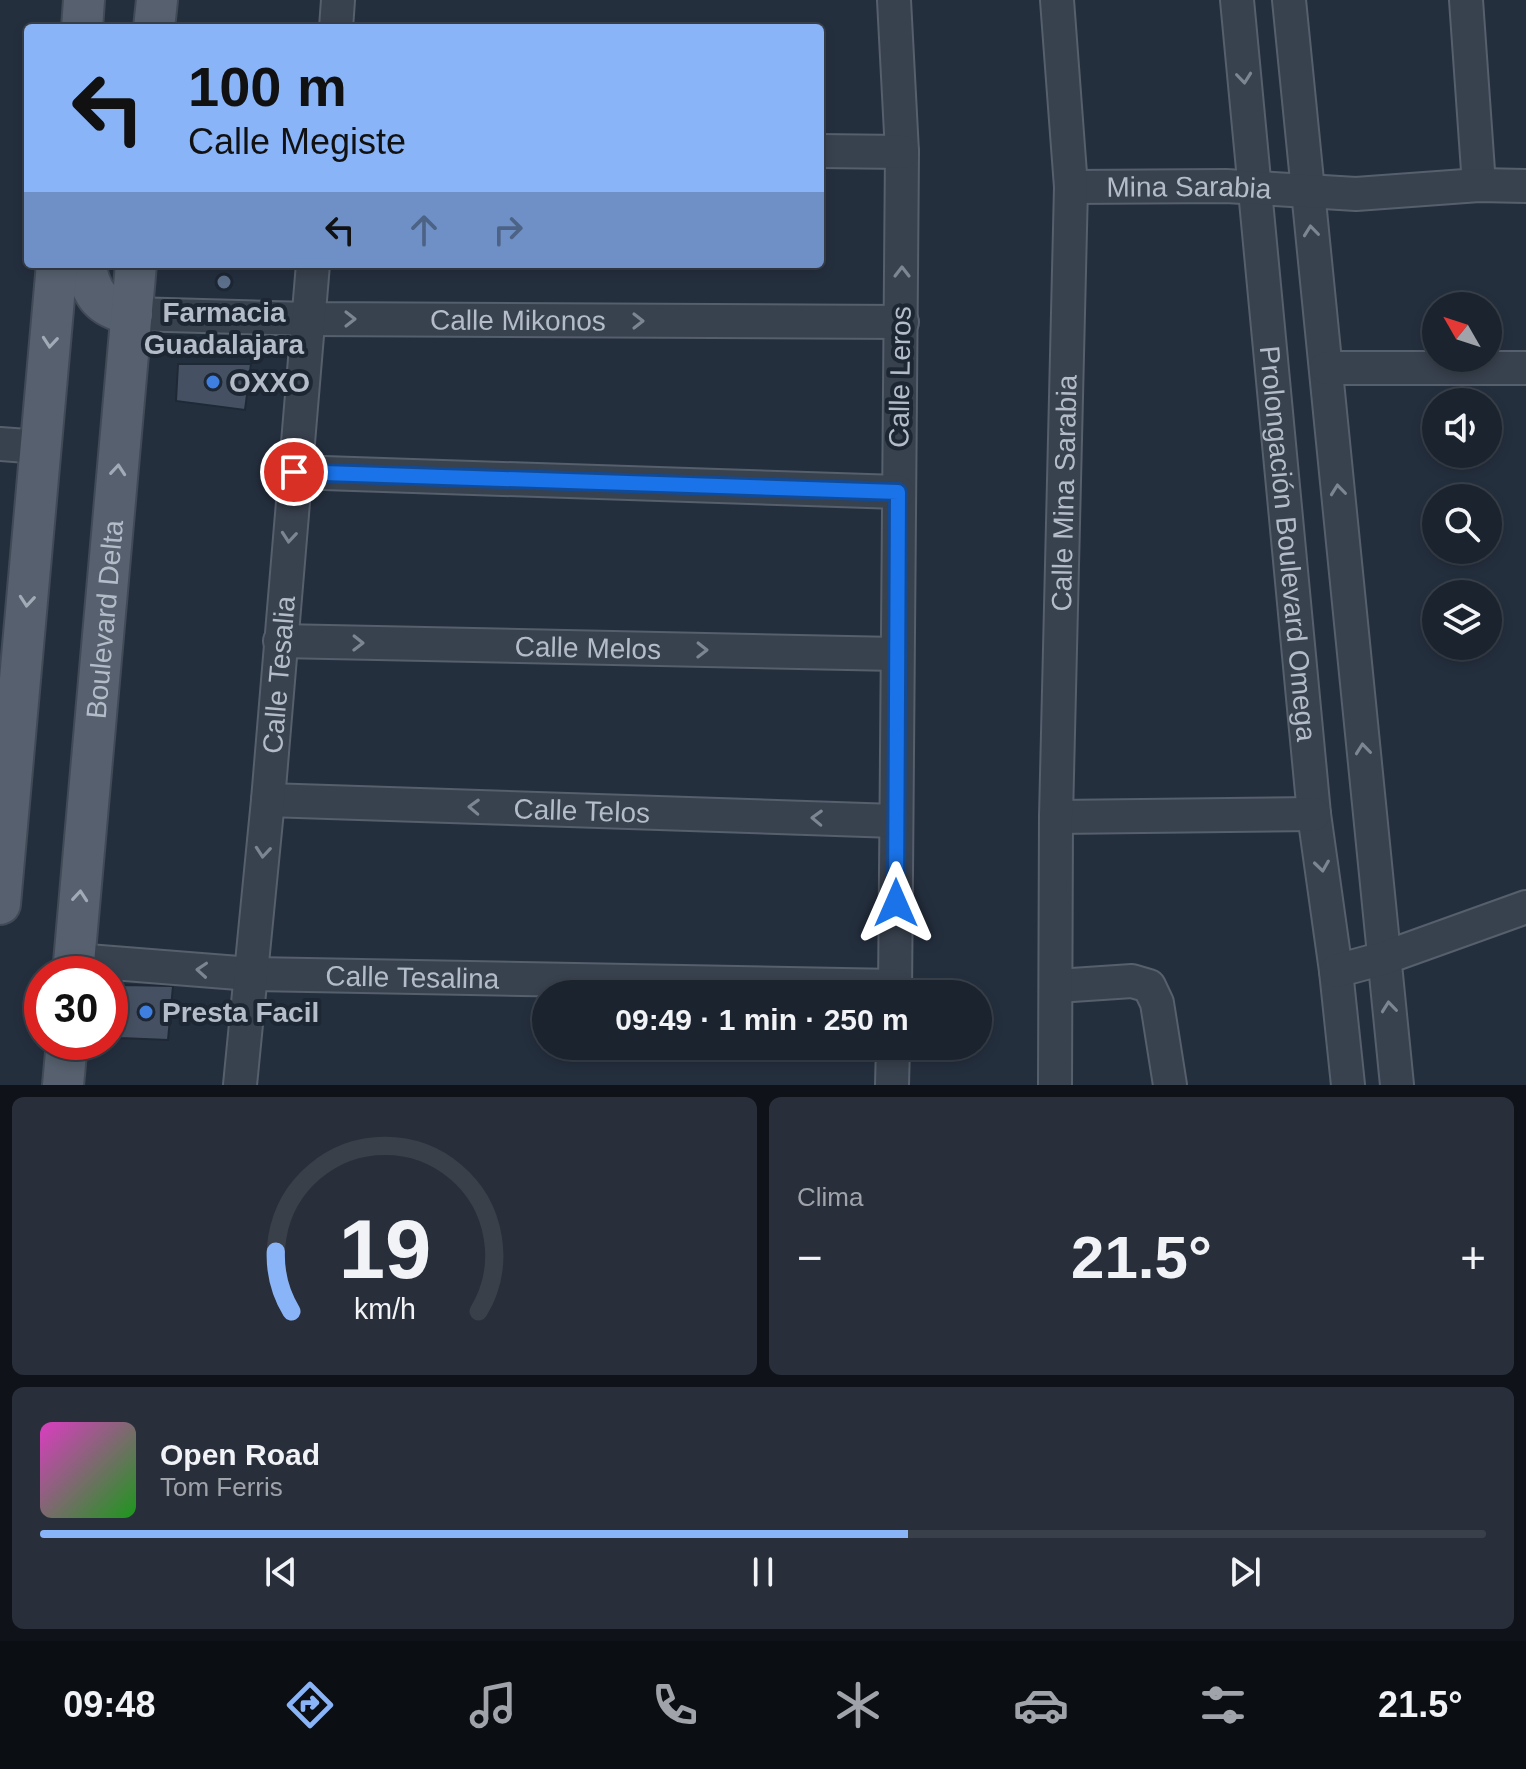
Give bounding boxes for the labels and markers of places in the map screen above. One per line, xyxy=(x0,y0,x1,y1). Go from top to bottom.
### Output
marker: Farmacia Guadalajara xyxy=(215,273,233,291)
place label: Farmacia Guadalajara xyxy=(144,297,305,360)
place label: OXXO xyxy=(229,367,310,398)
marker: OXXO xyxy=(204,373,222,391)
pin xyxy=(260,438,328,506)
place label: Presta Facil xyxy=(162,997,319,1028)
marker: Presta Facil xyxy=(137,1003,155,1021)

